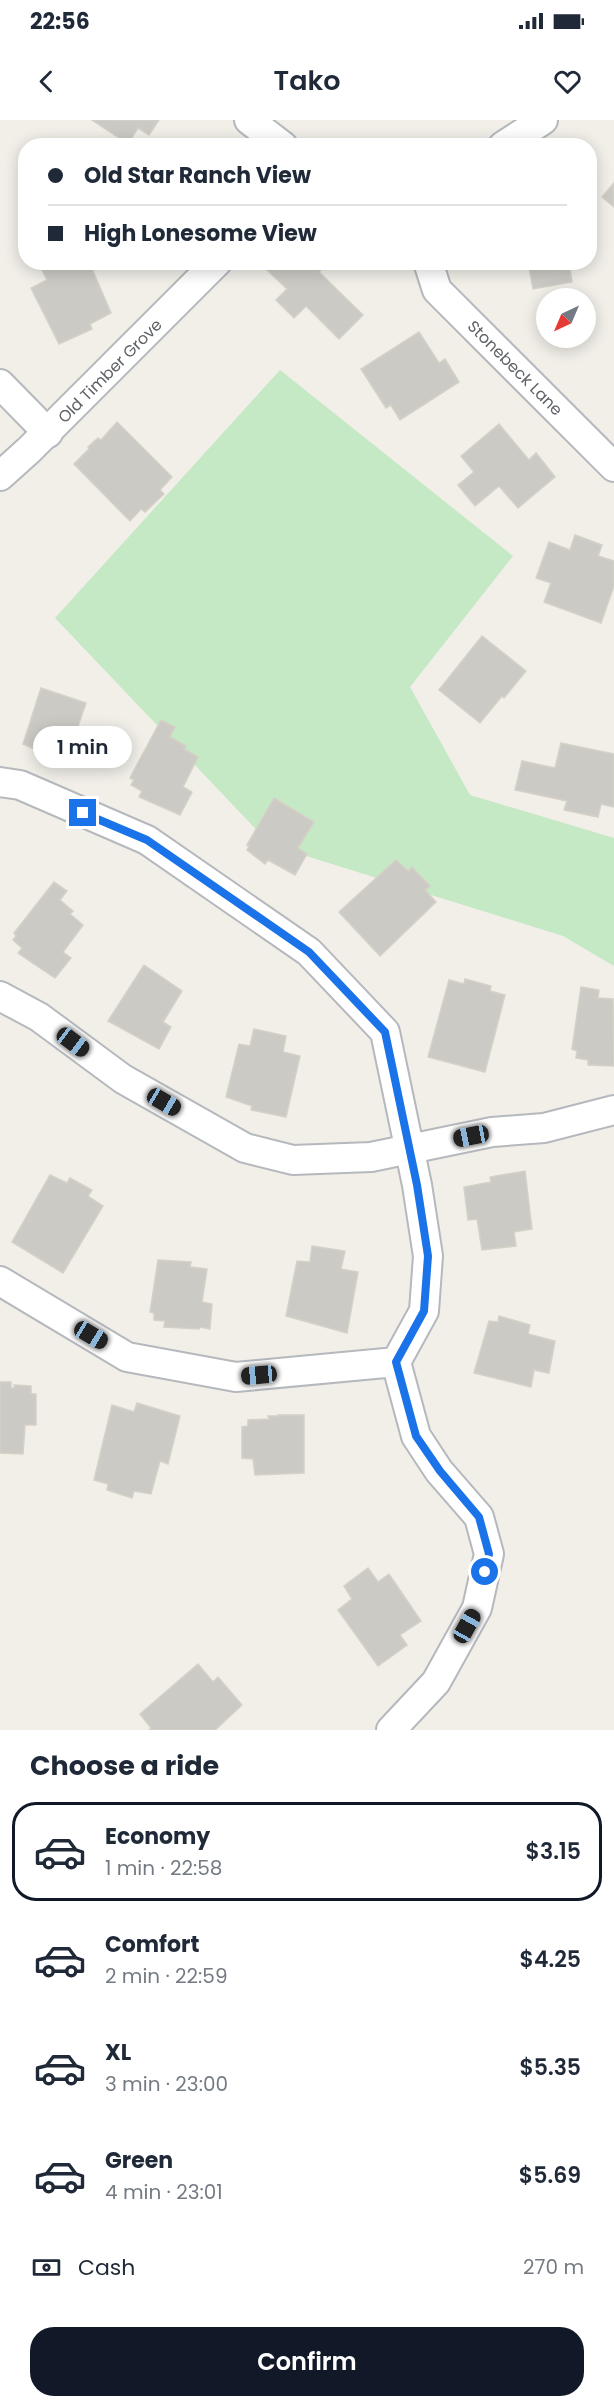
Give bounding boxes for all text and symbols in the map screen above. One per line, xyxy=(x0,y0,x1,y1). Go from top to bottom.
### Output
text: 22:56 xyxy=(30,6,90,37)
text: Tako xyxy=(274,62,340,99)
icon: back xyxy=(30,65,63,98)
icon: heart xyxy=(551,65,584,98)
text: Old Star Ranch View xyxy=(84,160,311,191)
text: High Lonesome View xyxy=(84,218,317,249)
north arrow xyxy=(536,288,596,348)
map controls xyxy=(536,288,596,348)
street label: Old Timber Grove xyxy=(53,314,167,428)
street label: Stonebeck Lane xyxy=(462,315,568,421)
callout: 1 min xyxy=(34,726,132,768)
text: 1 min xyxy=(57,733,108,761)
route end xyxy=(69,799,96,826)
car xyxy=(53,1024,93,1060)
car xyxy=(144,1085,184,1119)
car xyxy=(452,1124,490,1148)
car xyxy=(71,1318,111,1352)
car xyxy=(240,1364,278,1386)
route start xyxy=(471,1558,498,1585)
car xyxy=(450,1606,484,1646)
text: Choose a ride xyxy=(30,1747,219,1784)
text: Economy xyxy=(105,1821,210,1852)
icon: car xyxy=(33,1825,87,1879)
text: $3.15 xyxy=(526,1836,581,1867)
text: 1 min · 22:58 xyxy=(105,1854,222,1882)
text: Comfort xyxy=(105,1929,199,1960)
icon: car xyxy=(33,1933,87,1987)
text: $4.25 xyxy=(520,1944,581,1975)
text: 2 min · 22:59 xyxy=(105,1962,228,1990)
text: XL xyxy=(105,2037,131,2068)
icon: car xyxy=(33,2041,87,2095)
text: $5.35 xyxy=(519,2052,581,2083)
text: 3 min · 23:00 xyxy=(105,2070,228,2098)
text: Green xyxy=(105,2145,173,2176)
icon: car xyxy=(33,2149,87,2203)
text: $5.69 xyxy=(519,2160,581,2191)
text: 4 min · 23:01 xyxy=(105,2178,223,2206)
icon: cash xyxy=(30,2251,63,2284)
text: Cash xyxy=(78,2252,135,2283)
text: 270 m xyxy=(523,2253,584,2281)
button: Confirm xyxy=(30,2327,584,2396)

